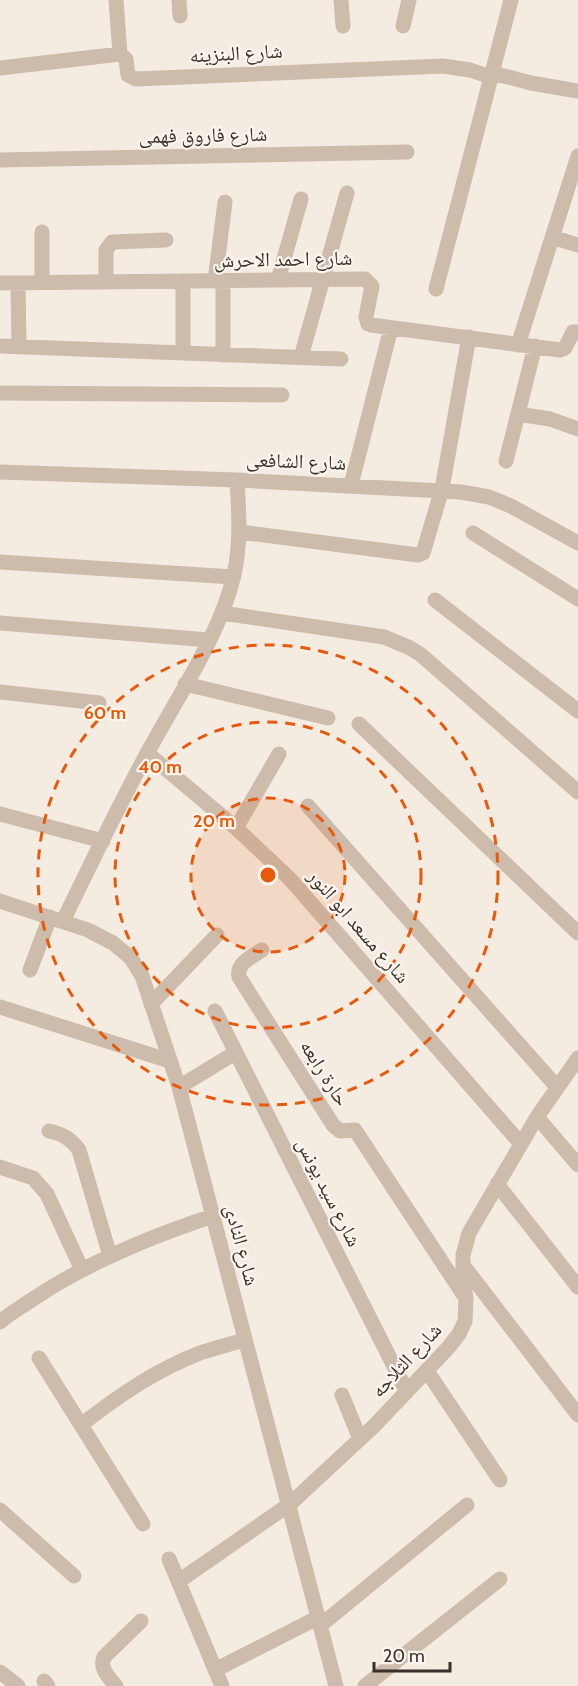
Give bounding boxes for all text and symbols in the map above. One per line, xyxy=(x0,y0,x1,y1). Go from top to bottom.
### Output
street label: شارع البنزينه xyxy=(189,39,283,68)
street label: شارع فاروق فهمى xyxy=(139,122,267,149)
street label: شارع احمد الاحرش xyxy=(214,246,352,273)
street label: شارع الشافعى xyxy=(245,447,347,476)
text: 60 m xyxy=(84,702,126,724)
text: 40 m xyxy=(138,756,182,778)
text: 20 m xyxy=(193,810,235,832)
street label: شارع مسعد ابو النور xyxy=(302,863,415,989)
centre of rings xyxy=(258,865,278,885)
street label: حارة رابعه xyxy=(295,1035,355,1111)
street label: شارع سيد يونس xyxy=(290,1134,367,1251)
street label: شارع النادى xyxy=(219,1202,264,1288)
street label: شارع الثلاجه xyxy=(366,1318,447,1403)
scale bar xyxy=(374,1635,450,1673)
text: 20 m xyxy=(383,1645,425,1667)

